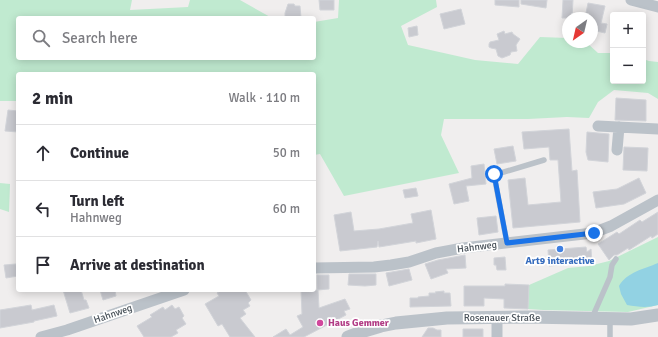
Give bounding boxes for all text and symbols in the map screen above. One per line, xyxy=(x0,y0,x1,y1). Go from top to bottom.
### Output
north arrow xyxy=(562,12,598,48)
map controls xyxy=(610,12,646,84)
button: + xyxy=(610,12,646,48)
search box xyxy=(16,16,316,60)
icon: search xyxy=(30,27,52,49)
text: Search here xyxy=(62,29,138,47)
button: − xyxy=(610,48,646,84)
text: 2 min xyxy=(32,88,73,109)
text: Walk · 110 m xyxy=(229,90,300,106)
icon: ahead xyxy=(32,142,54,164)
text: Continue xyxy=(70,144,129,162)
text: 50 m xyxy=(273,145,300,161)
route start xyxy=(485,165,503,183)
text: Turn left xyxy=(70,192,124,210)
icon: left xyxy=(32,198,54,220)
text: 60 m xyxy=(273,201,300,217)
text: Hahnweg xyxy=(70,210,122,226)
route end xyxy=(585,224,603,242)
street label: Hahnweg xyxy=(456,239,498,255)
marker: Art9 interactive xyxy=(555,244,565,254)
icon: arrive xyxy=(32,254,54,276)
place label: Art9 interactive xyxy=(525,255,595,267)
text: Arrive at destination xyxy=(70,256,205,274)
street label: Hahnweg xyxy=(92,302,134,326)
street label: Rosenauer Straße xyxy=(464,312,540,324)
place label: Haus Gemmer xyxy=(328,317,389,329)
marker: Haus Gemmer xyxy=(315,318,325,328)

